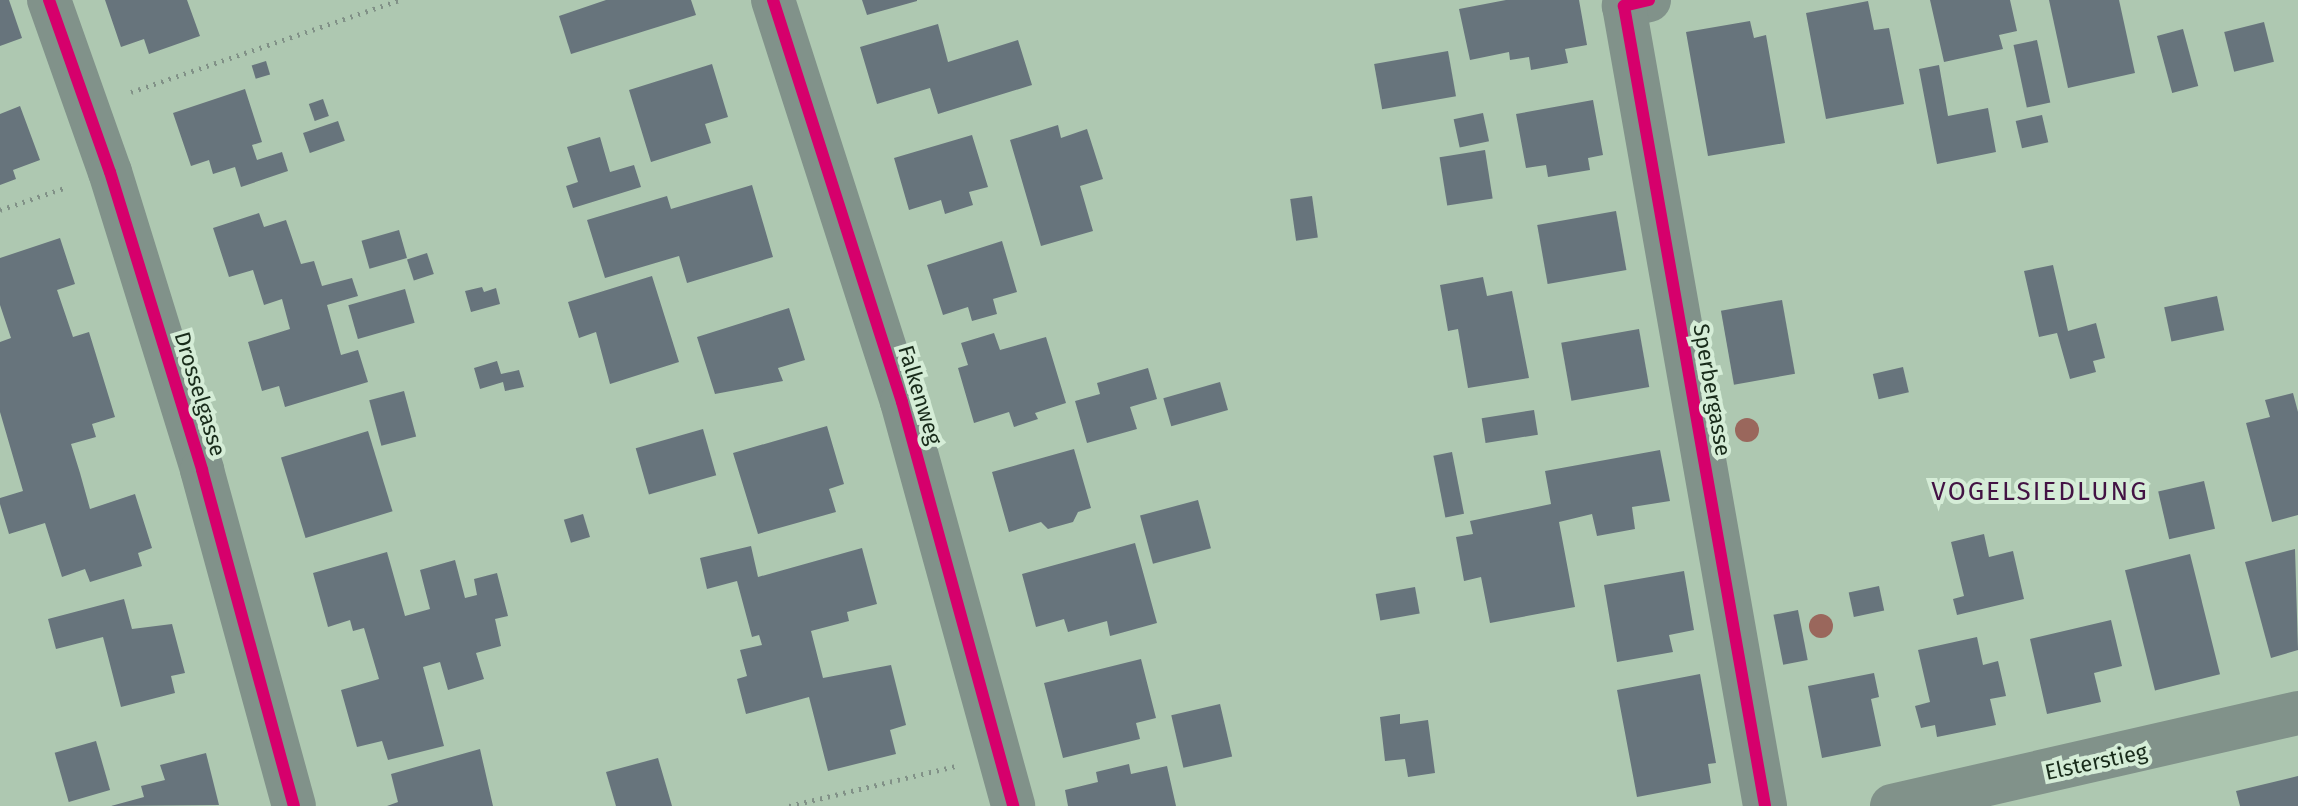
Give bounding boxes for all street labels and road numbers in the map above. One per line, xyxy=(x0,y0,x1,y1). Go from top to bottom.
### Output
street label: Sperbergasse xyxy=(1687,322,1737,458)
street label: Drosselgasse xyxy=(169,329,231,459)
street label: Falkenweg xyxy=(892,342,948,448)
street label: Elsterstieg xyxy=(2042,738,2150,786)

